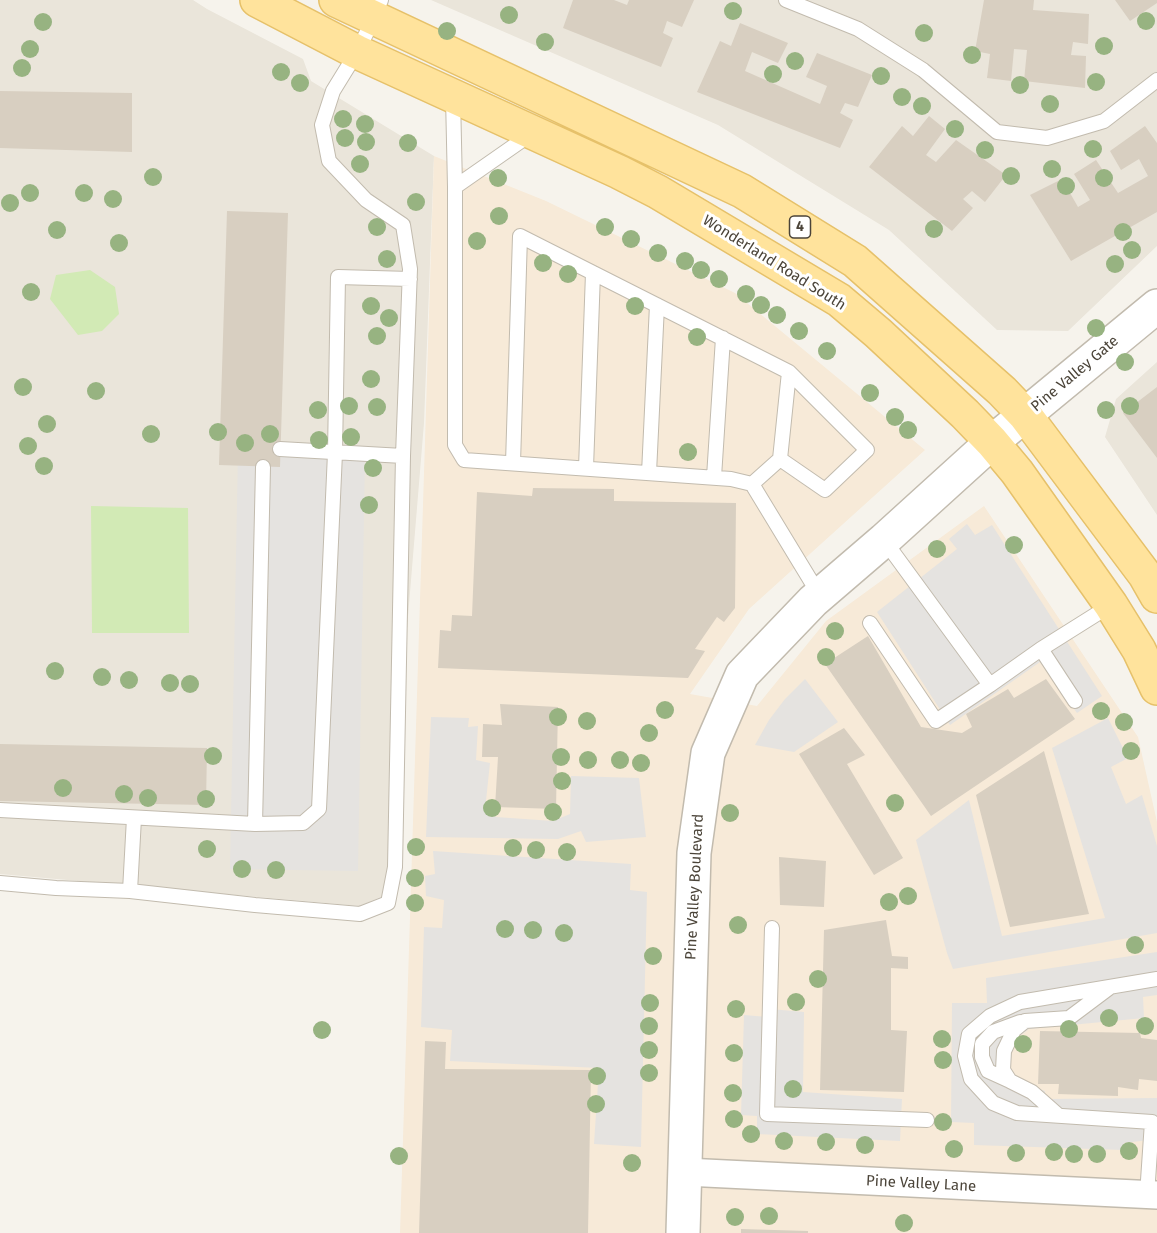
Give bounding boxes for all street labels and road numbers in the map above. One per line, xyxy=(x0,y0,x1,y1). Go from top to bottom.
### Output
street label: Wonderland Road South xyxy=(699,212,849,314)
road number: 4 xyxy=(790,216,810,238)
street label: Pine Valley Gate xyxy=(1028,332,1122,416)
street label: Pine Valley Boulevard xyxy=(682,813,708,961)
street label: Pine Valley Lane xyxy=(865,1172,977,1196)

